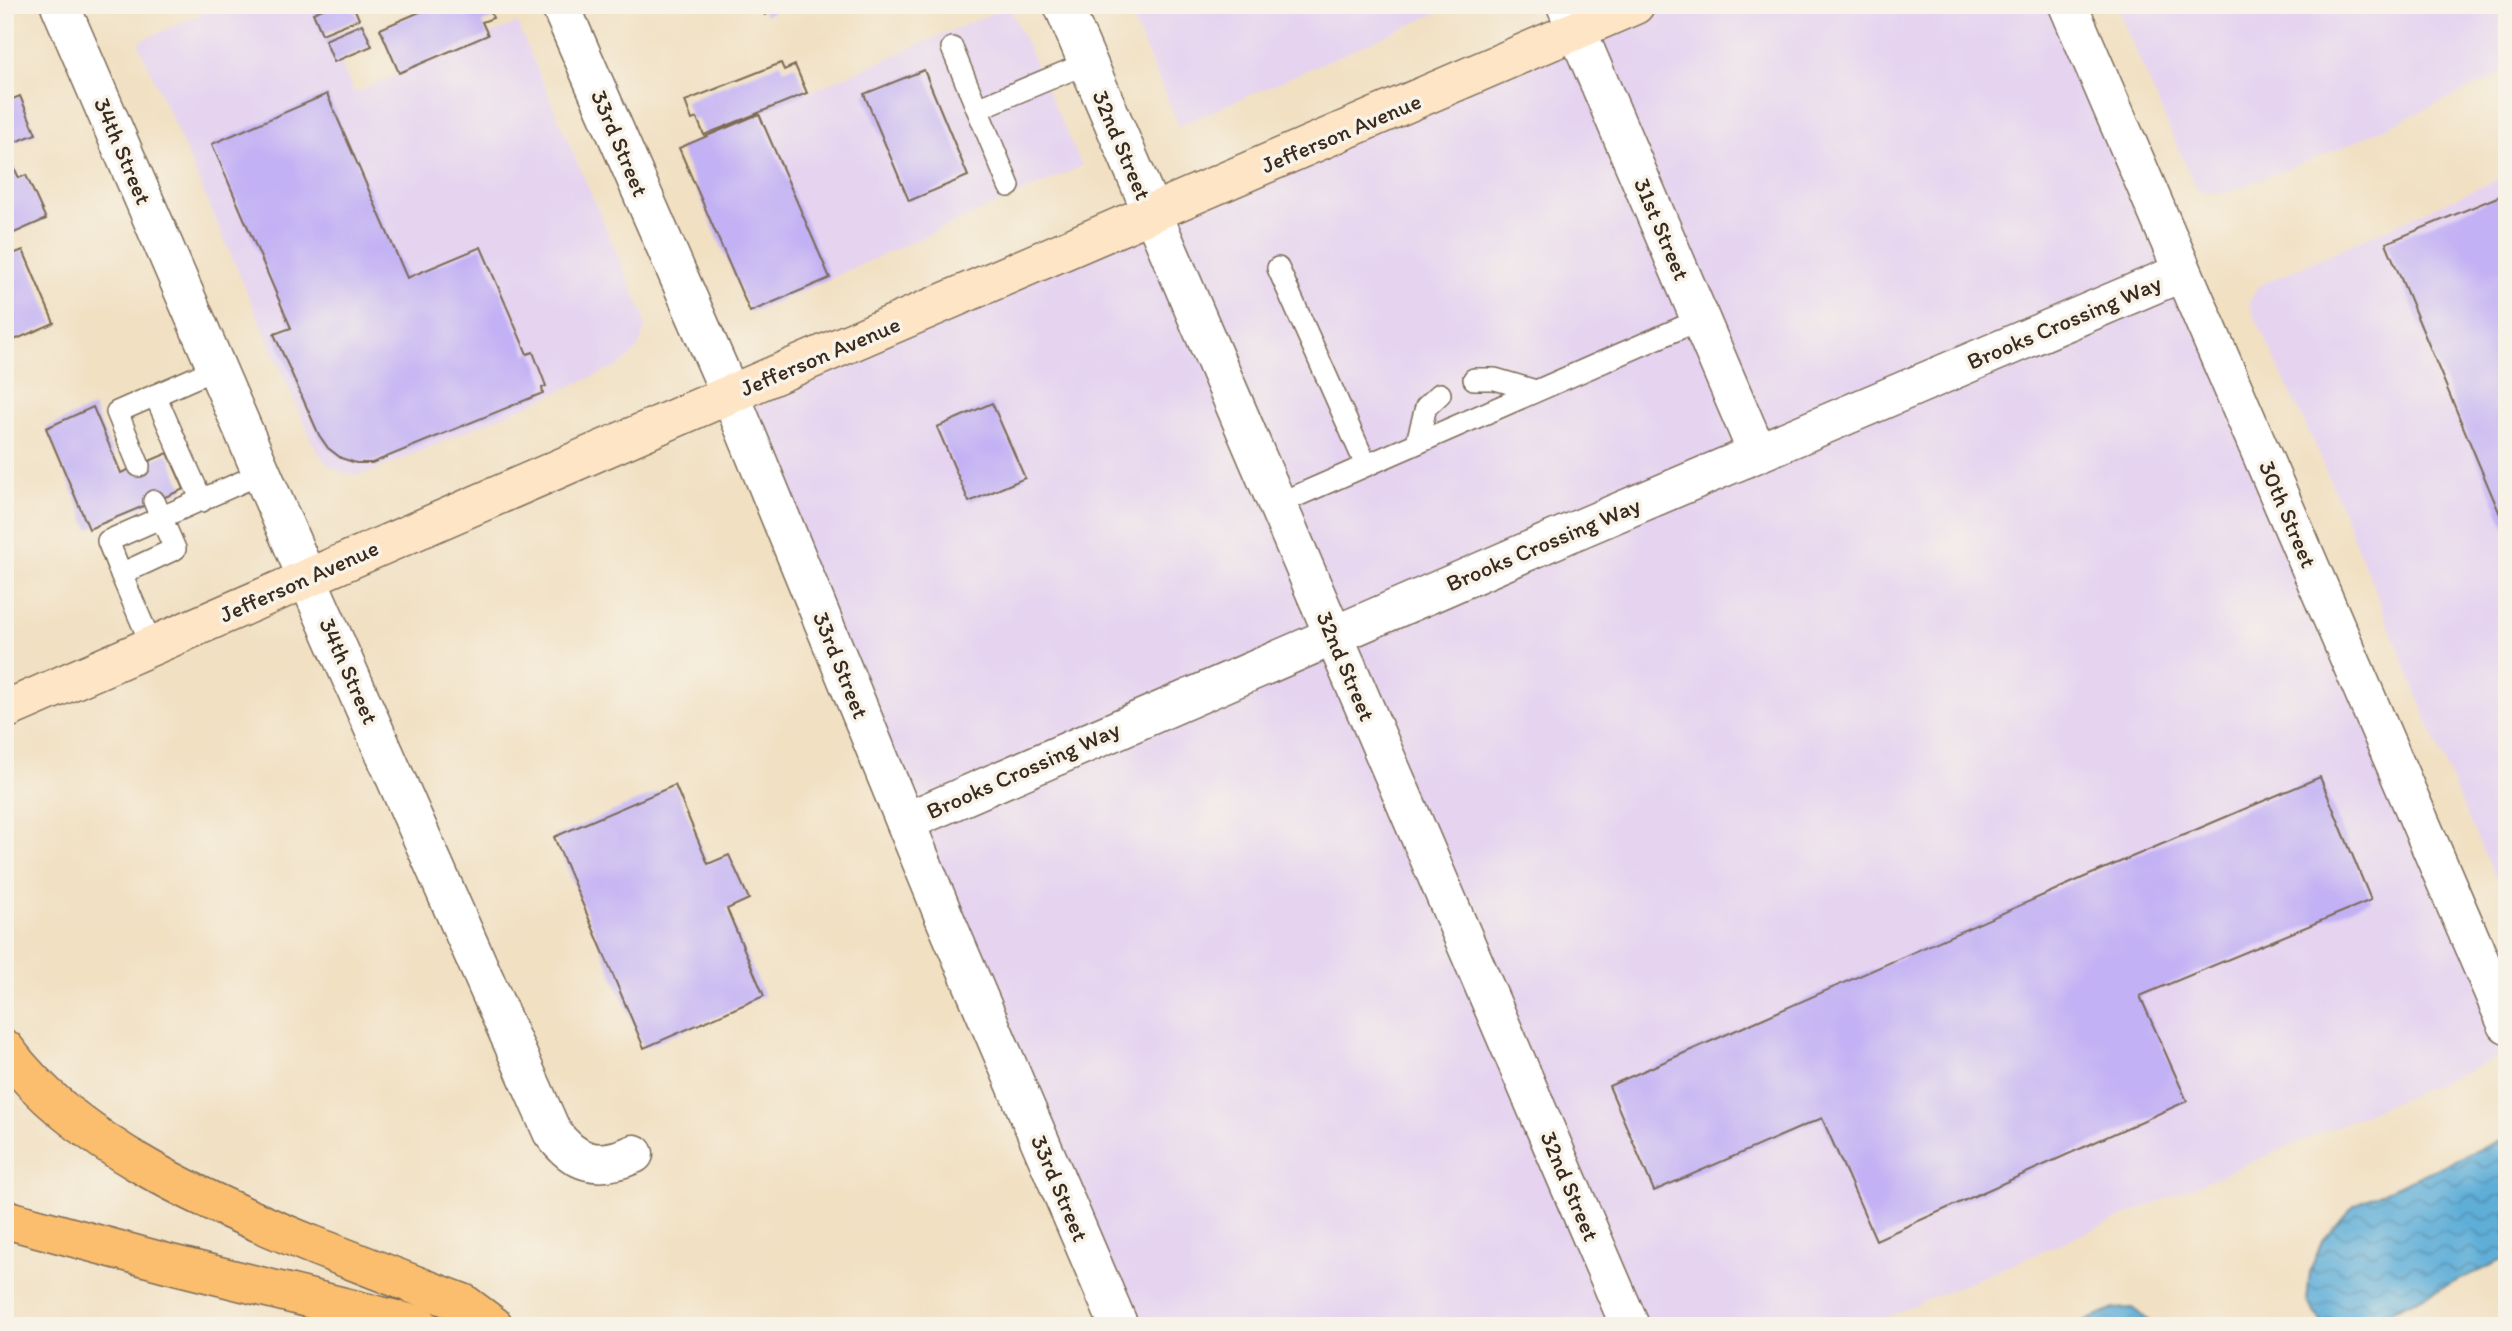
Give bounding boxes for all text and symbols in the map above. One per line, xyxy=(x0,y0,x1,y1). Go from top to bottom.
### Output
street label: 33rd Street xyxy=(585,86,655,201)
street label: 32nd Street xyxy=(1086,86,1158,204)
street label: Jefferson Avenue xyxy=(1257,87,1425,179)
street label: 34th Street xyxy=(88,93,158,209)
street label: 31st Street xyxy=(1628,174,1696,285)
street label: Brooks Crossing Way xyxy=(1963,268,2165,376)
street label: Jefferson Avenue xyxy=(736,310,904,402)
street label: 30th Street xyxy=(2253,456,2323,572)
street label: Brooks Crossing Way xyxy=(1442,490,1644,598)
street label: Jefferson Avenue xyxy=(215,533,383,629)
street label: 33rd Street xyxy=(807,607,875,723)
street label: 32nd Street xyxy=(1310,607,1382,725)
street label: 34th Street xyxy=(313,614,385,729)
street label: Brooks Crossing Way xyxy=(922,715,1124,825)
street label: 32nd Street xyxy=(1534,1127,1606,1245)
street label: 33rd Street xyxy=(1025,1131,1095,1246)

